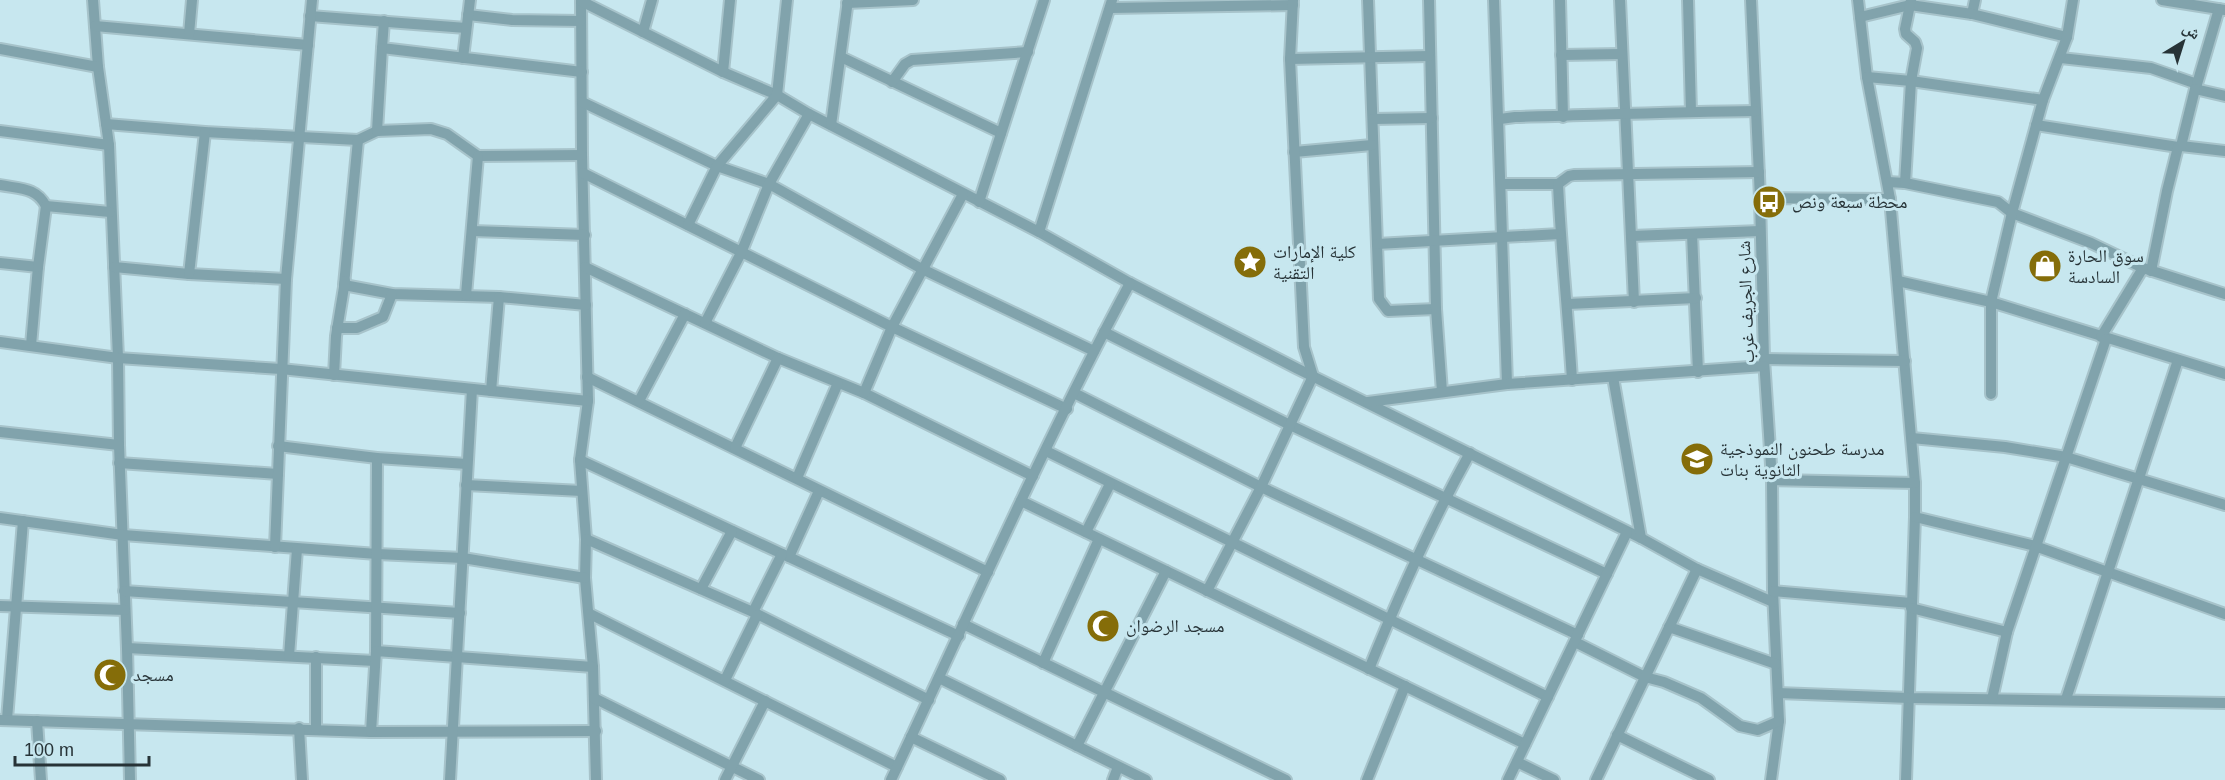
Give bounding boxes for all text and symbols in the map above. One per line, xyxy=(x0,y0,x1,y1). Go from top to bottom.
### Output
north arrow xyxy=(2153,12,2213,72)
text: ش xyxy=(2179,19,2204,43)
bus stop icon: محطة سبعة ونص xyxy=(1751,184,1787,220)
place label: محطة سبعة ونص xyxy=(1792,192,1908,213)
street label: شارع الجريف غرب xyxy=(1734,240,1759,364)
place label: كلية الإمارات التقنية xyxy=(1273,242,1357,283)
place icon: كلية الإمارات التقنية xyxy=(1232,244,1268,280)
place label: سوق الحارة السادسة xyxy=(2068,246,2144,287)
shop icon: سوق الحارة السادسة xyxy=(2027,248,2063,284)
place label: مدرسة طحنون النموذجية الثانوية بنات xyxy=(1720,439,1885,481)
school or university icon: مدرسة طحنون النموذجية الثانوية بنات xyxy=(1679,441,1715,477)
mosque icon: مسجد الرضوان xyxy=(1085,608,1121,644)
place label: مسجد الرضوان xyxy=(1126,616,1224,637)
mosque icon: مسجد xyxy=(92,657,128,693)
place label: مسجد xyxy=(133,665,174,685)
scale bar xyxy=(15,729,148,767)
text: 100 m xyxy=(24,740,74,760)

